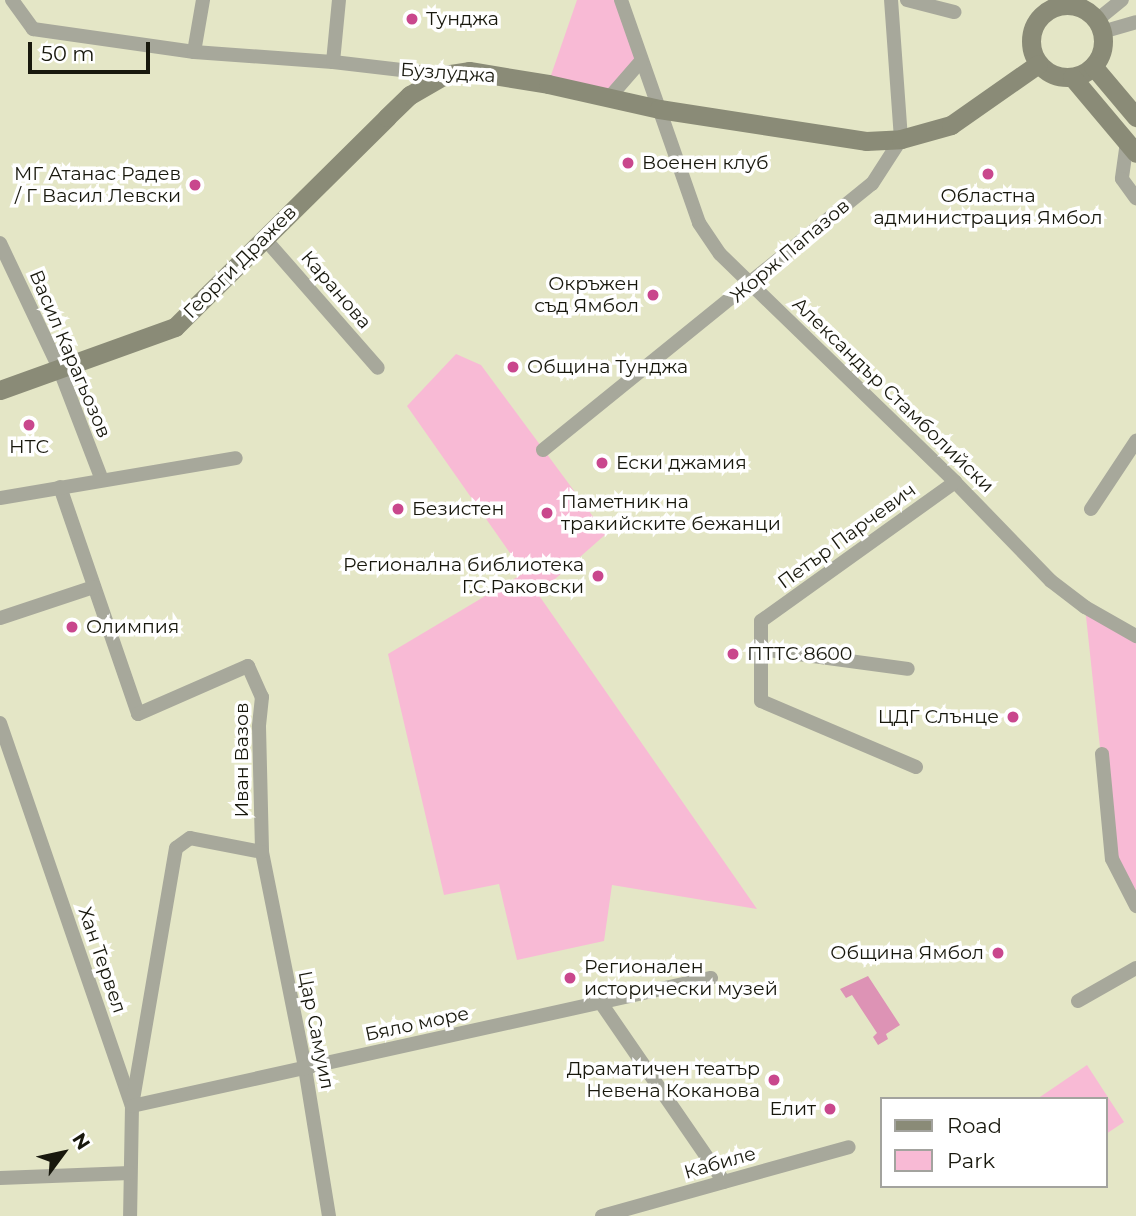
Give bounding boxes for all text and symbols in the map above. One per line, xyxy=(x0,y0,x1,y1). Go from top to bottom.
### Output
place label: Тунджа xyxy=(426,8,499,30)
marker: Тунджа xyxy=(404,11,420,27)
scale bar xyxy=(32,28,154,72)
text: 50 m xyxy=(41,41,95,66)
street label: Бузлуджа xyxy=(400,58,496,88)
place label: Военен клуб xyxy=(642,152,768,174)
marker: Военен клуб xyxy=(620,155,636,171)
place label: МГ Атанас Радев / Г Васил Левски xyxy=(14,163,181,207)
marker: Областна администрация Ямбол xyxy=(980,166,996,182)
marker: МГ Атанас Радев / Г Васил Левски xyxy=(187,177,203,193)
place label: Областна администрация Ямбол xyxy=(873,185,1103,229)
street label: Жорж Папазов xyxy=(726,195,854,307)
street label: Георги Дражев xyxy=(179,201,301,323)
street label: Каранова xyxy=(296,246,376,334)
street label: Васил Карагьозов xyxy=(24,267,116,441)
place label: Окръжен съд Ямбол xyxy=(534,273,639,317)
marker: Окръжен съд Ямбол xyxy=(645,287,661,303)
street label: Александър Стамболийски xyxy=(788,293,998,497)
place label: Община Тунджа xyxy=(527,356,688,378)
marker: Община Тунджа xyxy=(505,359,521,375)
marker: НТС xyxy=(21,417,37,433)
place label: НТС xyxy=(9,436,49,458)
place label: Ески джамия xyxy=(616,452,747,474)
marker: Ески джамия xyxy=(594,455,610,471)
street label: Петър Парчевич xyxy=(774,478,920,594)
place label: Паметник на тракийските бежанци xyxy=(561,491,781,535)
place label: Безистен xyxy=(412,498,504,520)
marker: Безистен xyxy=(390,501,406,517)
marker: Паметник на тракийските бежанци xyxy=(539,505,555,521)
place label: Регионална библиотека Г.С.Раковски xyxy=(343,554,584,598)
marker: Регионална библиотека Г.С.Раковски xyxy=(590,568,606,584)
place label: Олимпия xyxy=(86,616,179,638)
marker: Олимпия xyxy=(64,619,80,635)
place label: ПТТС 8600 xyxy=(747,643,852,665)
marker: ПТТС 8600 xyxy=(725,646,741,662)
street label: Иван Вазов xyxy=(231,702,253,818)
place label: ЦДГ Слънце xyxy=(878,706,999,728)
marker: ЦДГ Слънце xyxy=(1005,709,1021,725)
street label: Хан Тервел xyxy=(73,904,131,1016)
place label: Община Ямбол xyxy=(830,942,984,964)
marker: Община Ямбол xyxy=(990,945,1006,961)
place label: Регионален исторически музей xyxy=(584,956,778,1000)
street label: Цар Самуил xyxy=(293,969,339,1091)
marker: Регионален исторически музей xyxy=(562,970,578,986)
street label: Бяло море xyxy=(363,1002,471,1046)
place label: Драматичен театър Невена Коканова xyxy=(567,1058,760,1102)
marker: Драматичен театър Невена Коканова xyxy=(766,1072,782,1088)
legend xyxy=(880,1097,1108,1188)
place label: Елит xyxy=(769,1098,816,1120)
marker: Елит xyxy=(822,1101,838,1117)
text: Road xyxy=(947,1113,1002,1138)
north arrow xyxy=(28,1118,98,1188)
text: N xyxy=(67,1129,95,1154)
street label: Кабиле xyxy=(682,1142,758,1184)
text: Park xyxy=(947,1148,995,1173)

